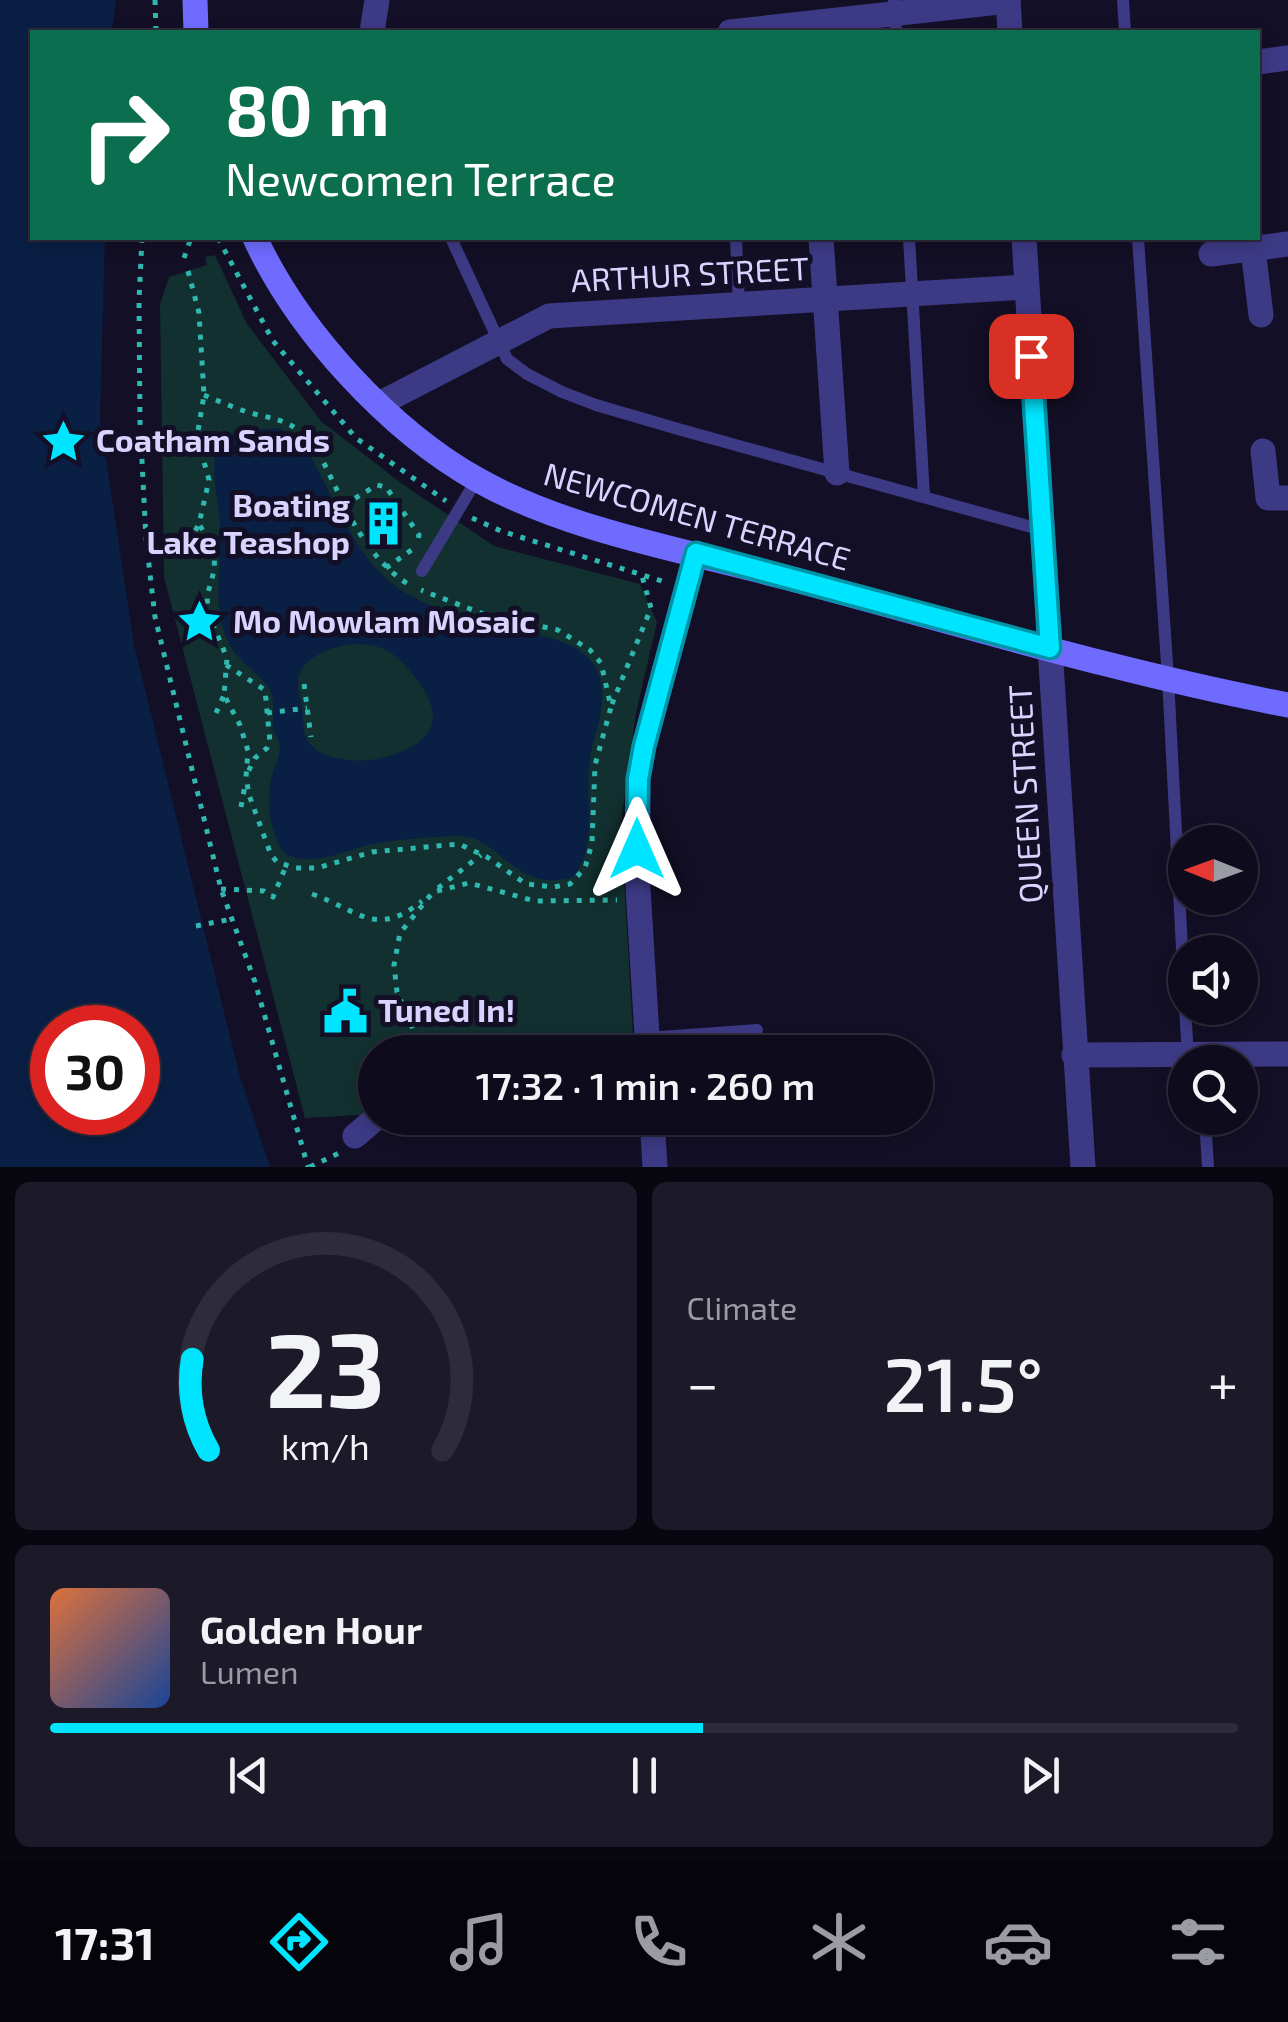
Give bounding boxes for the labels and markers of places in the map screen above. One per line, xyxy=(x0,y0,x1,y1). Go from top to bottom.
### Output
pin xyxy=(989,314,1074,399)
place icon: Coatham Sands xyxy=(39,417,87,465)
place label: Coatham Sands xyxy=(96,420,330,458)
place label: Boating Lake Teashop xyxy=(146,485,350,560)
building icon: Boating Lake Teashop xyxy=(359,500,407,548)
place icon: Mo Mowlam Mosaic xyxy=(176,598,224,646)
place label: Mo Mowlam Mosaic xyxy=(233,601,536,639)
public building icon: Tuned In! xyxy=(321,987,369,1035)
place label: Tuned In! xyxy=(378,990,515,1028)

